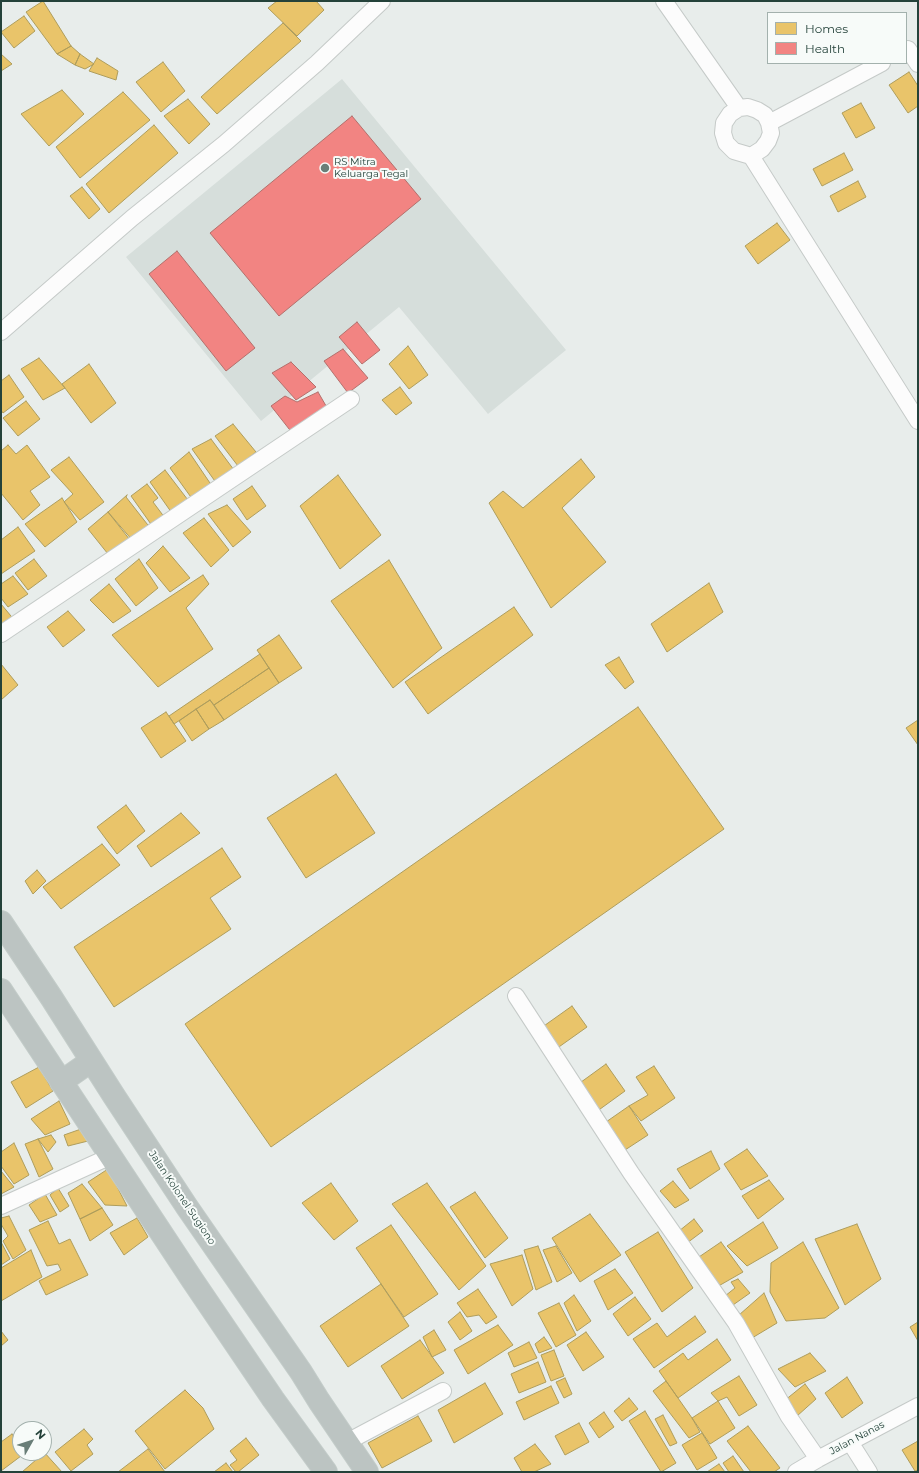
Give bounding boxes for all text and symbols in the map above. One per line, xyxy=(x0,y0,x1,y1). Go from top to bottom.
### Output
legend xyxy=(767,12,907,64)
text: Homes xyxy=(805,21,848,36)
text: Health xyxy=(805,41,845,56)
place label: RS Mitra Keluarga Tegal xyxy=(334,156,408,180)
marker: RS Mitra Keluarga Tegal xyxy=(319,162,331,174)
street label: Jalan Kolonel Sugiono xyxy=(146,1149,218,1247)
street label: Jalan Nanas xyxy=(827,1419,887,1457)
north arrow xyxy=(12,1421,52,1461)
text: N xyxy=(32,1426,49,1442)

